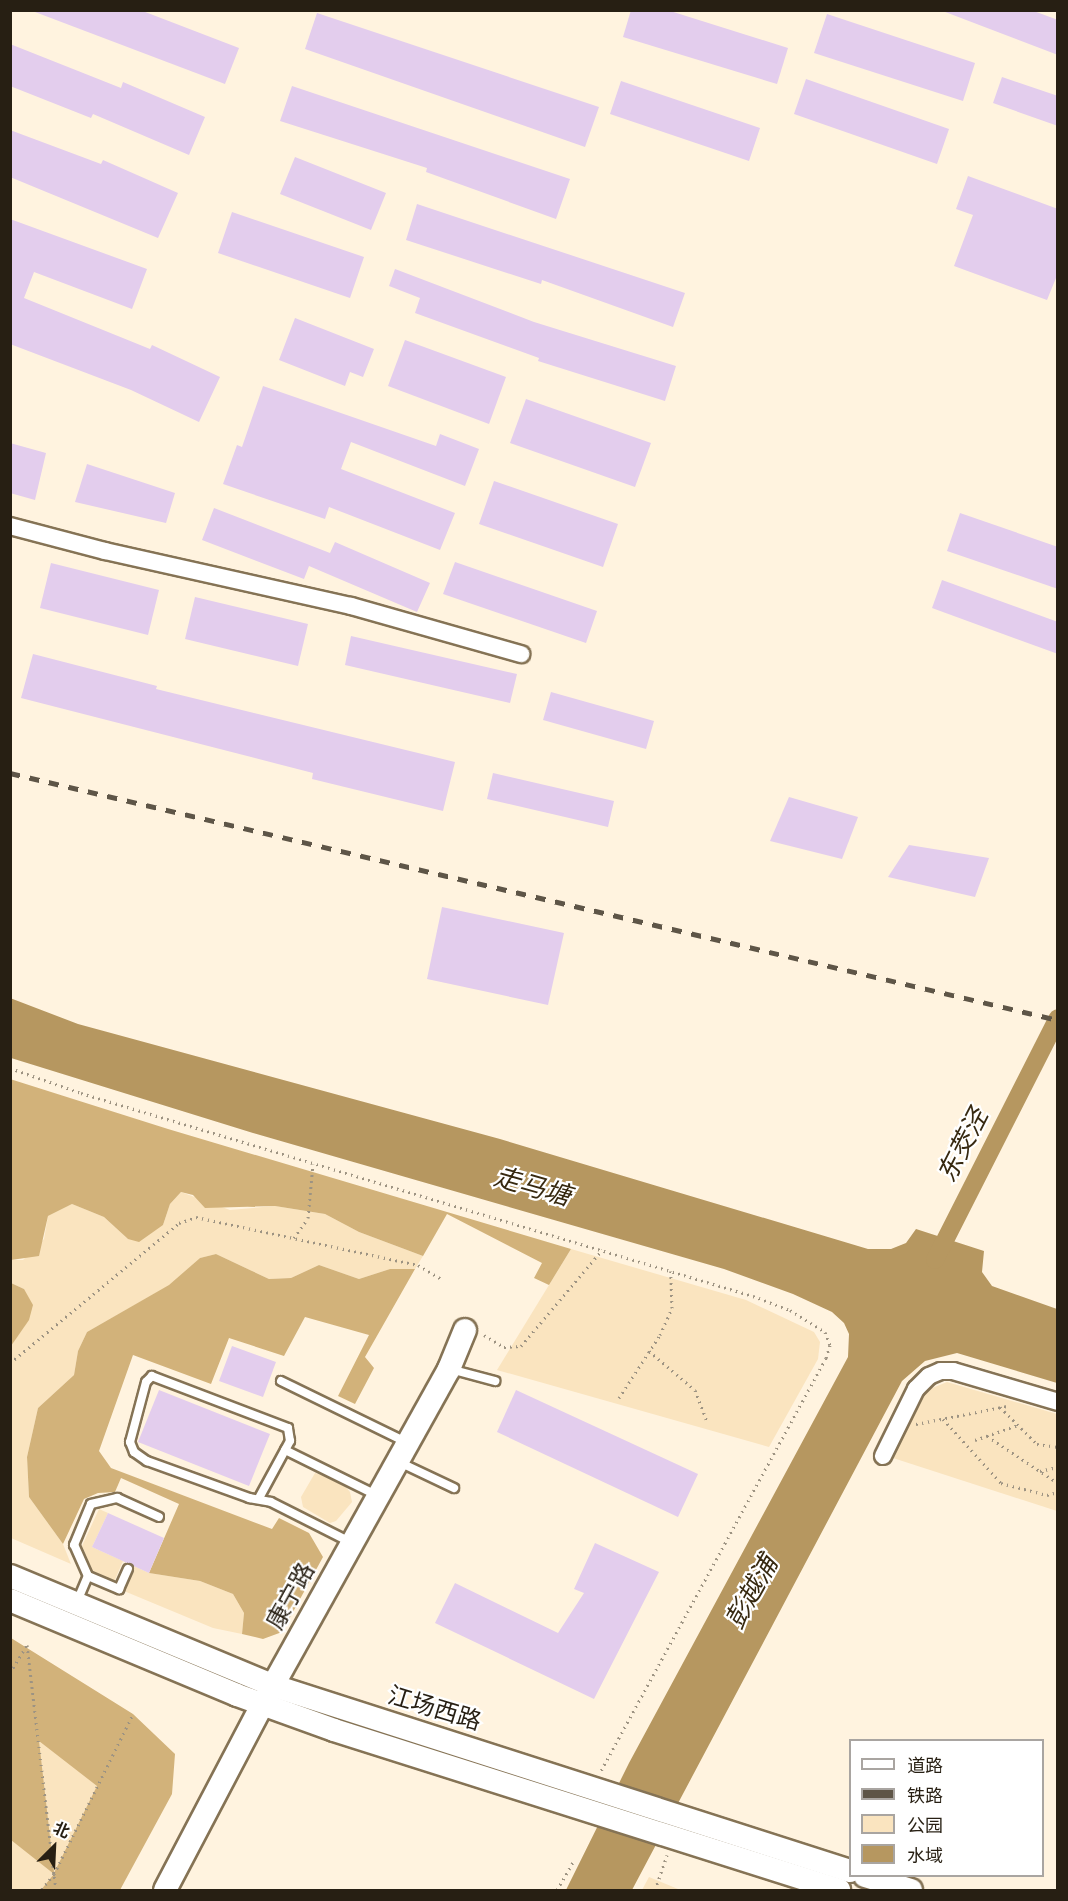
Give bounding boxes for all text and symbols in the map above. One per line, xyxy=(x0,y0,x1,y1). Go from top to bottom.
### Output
water label: 东茭泾 xyxy=(932,1104,996,1188)
water label: 走马塘 xyxy=(490,1162,574,1214)
water label: 彭越浦 xyxy=(720,1551,786,1635)
street label: 康宁路 xyxy=(262,1559,322,1635)
street label: 江场西路 xyxy=(384,1682,484,1738)
legend xyxy=(849,1739,1044,1877)
text: 道路 xyxy=(907,1758,943,1776)
text: 铁路 xyxy=(907,1788,943,1806)
north arrow xyxy=(24,1817,84,1877)
text: 公园 xyxy=(907,1818,943,1836)
text: 北 xyxy=(51,1820,72,1841)
text: 水域 xyxy=(907,1848,943,1866)

